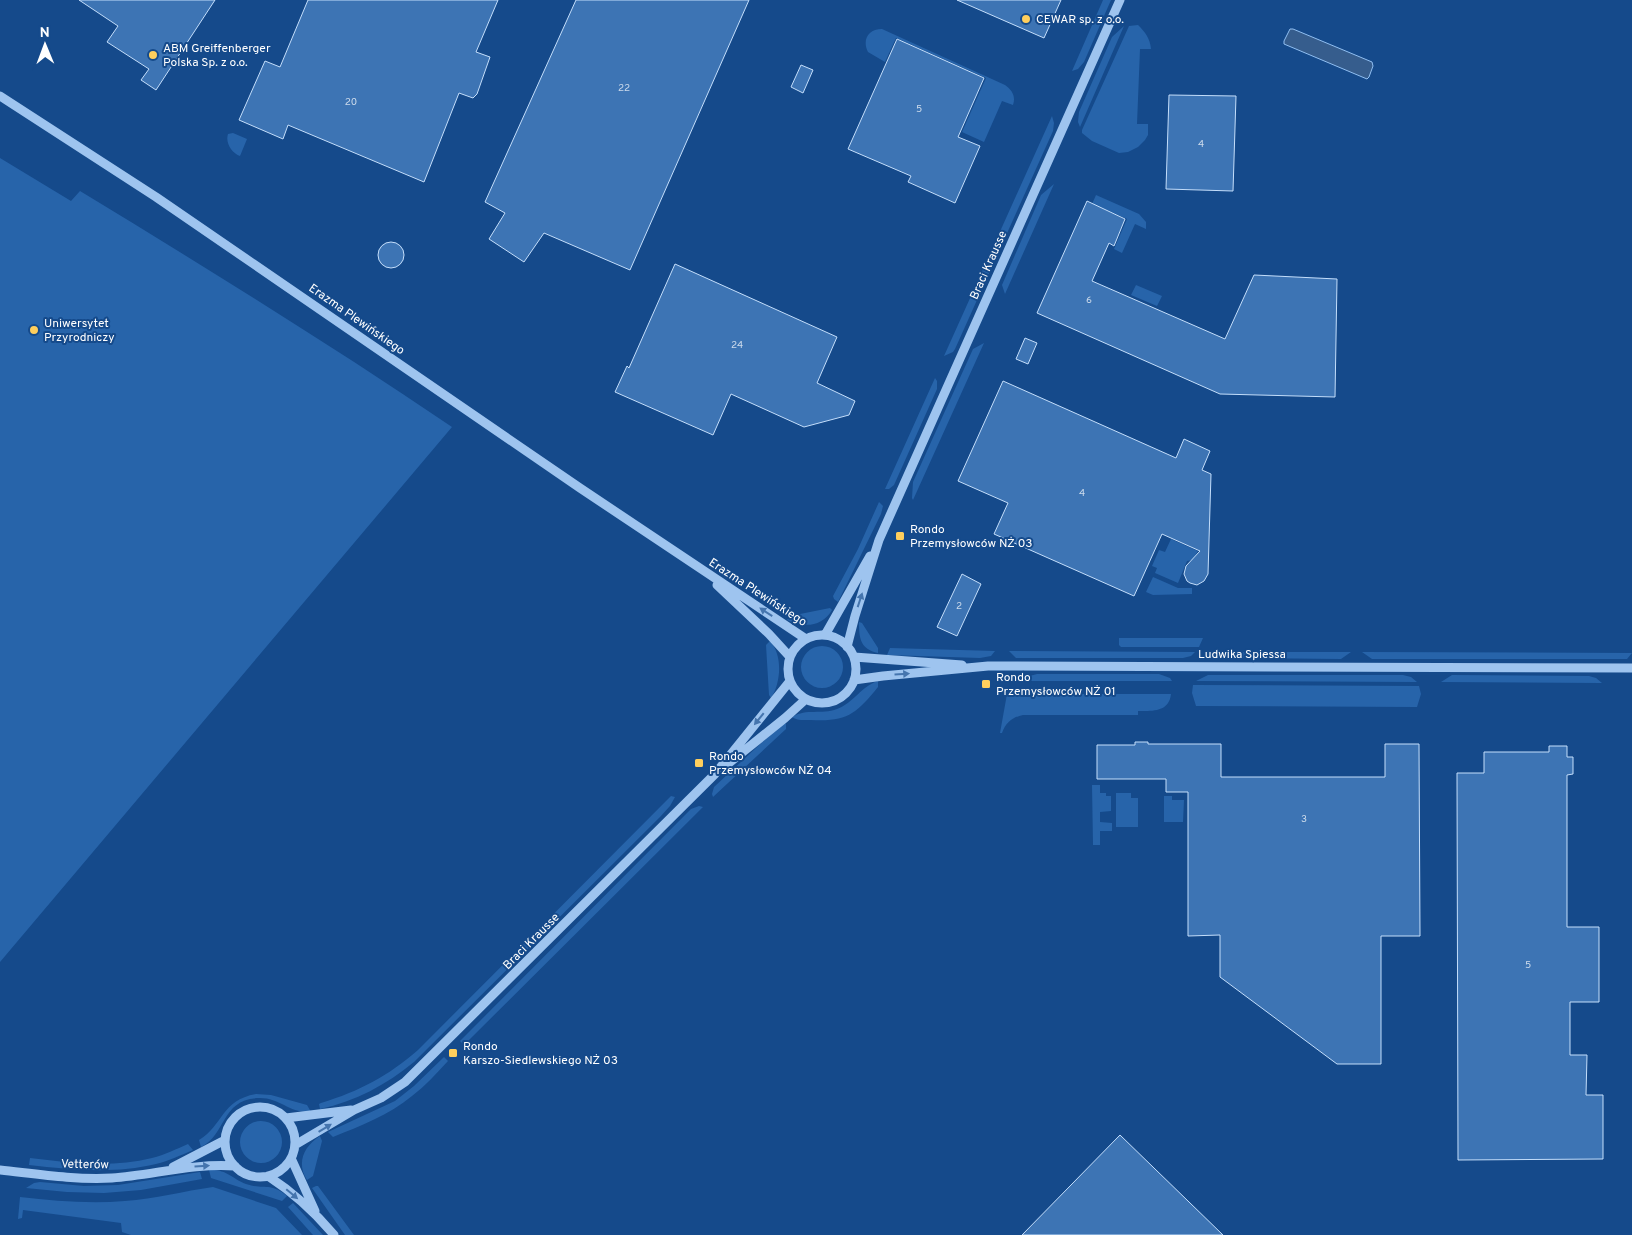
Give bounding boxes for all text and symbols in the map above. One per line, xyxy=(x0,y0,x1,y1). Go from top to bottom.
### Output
place label: CEWAR sp. z o.o. xyxy=(1036,12,1124,28)
marker: CEWAR sp. z o.o. xyxy=(1020,13,1032,25)
north arrow xyxy=(20,20,70,70)
text: N xyxy=(40,25,50,42)
place label: ABM Greiffenberger Polska Sp. z o.o. xyxy=(163,41,271,71)
marker: ABM Greiffenberger Polska Sp. z o.o. xyxy=(147,49,159,61)
house number: 22 xyxy=(618,82,630,95)
house number: 20 xyxy=(345,96,357,109)
house number: 5 xyxy=(916,103,922,116)
house number: 4 xyxy=(1198,138,1204,151)
street label: Braci Krausse xyxy=(967,228,1011,302)
street label: Erazma Plewińskiego xyxy=(305,281,408,359)
house number: 6 xyxy=(1086,294,1092,307)
place label: Uniwersytet Przyrodniczy xyxy=(44,316,115,346)
marker: Uniwersytet Przyrodniczy xyxy=(28,324,40,336)
house number: 24 xyxy=(731,339,743,352)
house number: 4 xyxy=(1079,487,1085,500)
place label: Rondo Przemysłowców NŻ 03 xyxy=(910,522,1033,552)
marker: Rondo Przemysłowców NŻ 03 xyxy=(894,530,906,542)
street label: Erazma Plewińskiego xyxy=(705,555,810,631)
one-way arrow xyxy=(857,592,864,607)
house number: 2 xyxy=(956,600,962,613)
one-way arrow xyxy=(759,607,772,617)
street label: Ludwika Spiessa xyxy=(1198,647,1286,663)
one-way arrow xyxy=(894,670,910,678)
place label: Rondo Przemysłowców NŻ 01 xyxy=(996,670,1116,700)
marker: Rondo Przemysłowców NŻ 01 xyxy=(980,678,992,690)
one-way arrow xyxy=(754,712,765,725)
place label: Rondo Przemysłowców NŻ 04 xyxy=(709,749,832,779)
marker: Rondo Przemysłowców NŻ 04 xyxy=(693,757,705,769)
house number: 3 xyxy=(1301,813,1307,826)
street label: Braci Krausse xyxy=(500,910,563,973)
house number: 5 xyxy=(1525,959,1531,972)
place label: Rondo Karszo-Siedlewskiego NŻ 03 xyxy=(463,1039,618,1069)
marker: Rondo Karszo-Siedlewskiego NŻ 03 xyxy=(447,1047,459,1059)
one-way arrow xyxy=(318,1123,331,1132)
street label: Vetterów xyxy=(61,1157,110,1173)
one-way arrow xyxy=(194,1162,210,1170)
one-way arrow xyxy=(286,1188,299,1199)

